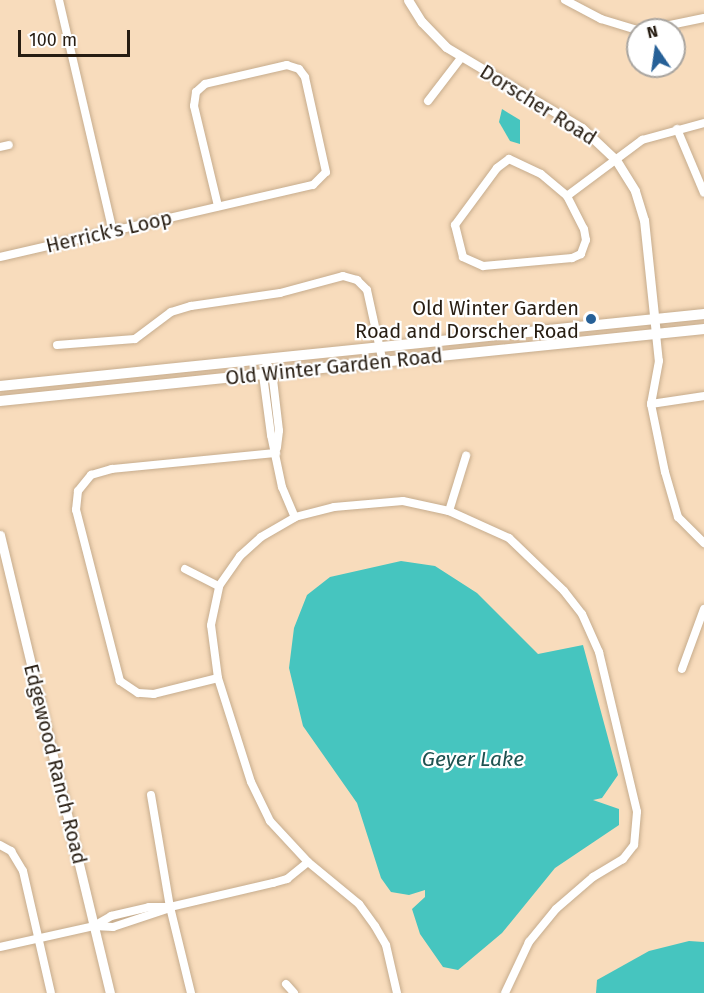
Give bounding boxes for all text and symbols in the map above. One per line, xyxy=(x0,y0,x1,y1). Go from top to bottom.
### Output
scale bar xyxy=(21,18,134,56)
north arrow xyxy=(626,18,686,78)
text: N xyxy=(645,21,660,42)
text: 100 m xyxy=(29,29,77,51)
street label: Dorscher Road xyxy=(475,60,601,150)
street label: Herrick's Loop xyxy=(44,206,174,258)
place label: Old Winter Garden Road and Dorscher Road xyxy=(355,296,579,343)
marker: Old Winter Garden Road and Dorscher Road xyxy=(584,312,598,326)
street label: Old Winter Garden Road xyxy=(224,344,444,390)
street label: Edgewood Ranch Road xyxy=(19,661,91,867)
water label: Geyer Lake xyxy=(422,746,524,772)

